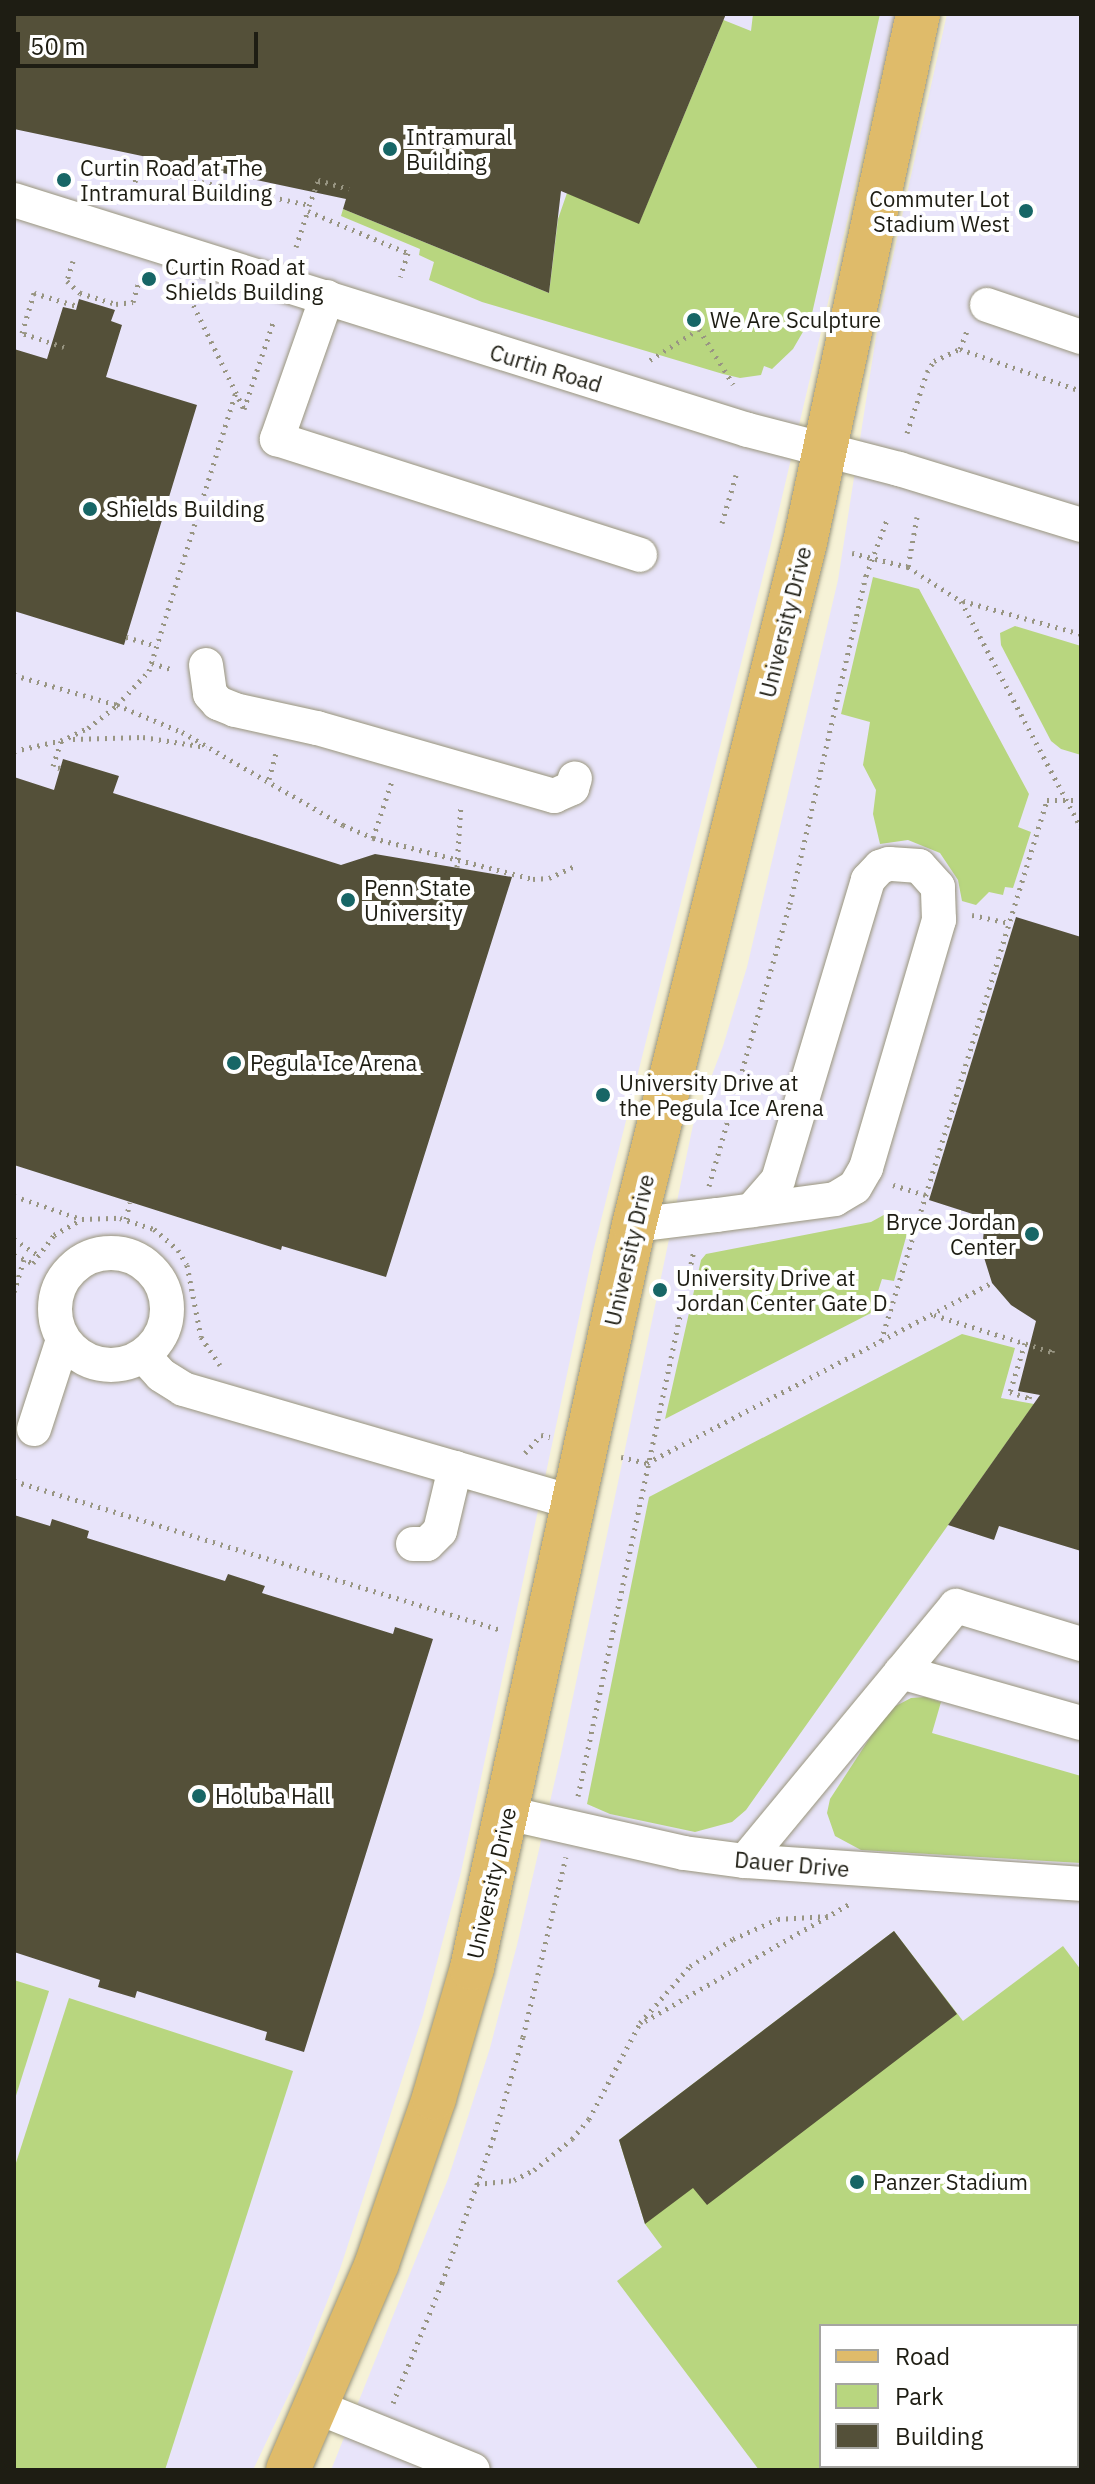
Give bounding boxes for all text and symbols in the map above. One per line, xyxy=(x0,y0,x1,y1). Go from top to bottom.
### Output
scale bar xyxy=(20,16,262,66)
text: 50 m xyxy=(30,30,85,62)
place label: Intramural Building xyxy=(406,123,512,174)
marker: Intramural Building xyxy=(381,140,399,158)
place label: Curtin Road at The Intramural Building xyxy=(80,154,272,206)
marker: Curtin Road at The Intramural Building xyxy=(55,171,73,189)
place label: Commuter Lot Stadium West xyxy=(869,185,1010,236)
marker: Commuter Lot Stadium West xyxy=(1017,202,1035,220)
place label: Curtin Road at Shields Building xyxy=(165,253,323,304)
marker: Curtin Road at Shields Building xyxy=(140,270,158,288)
place label: We Are Sculpture xyxy=(710,307,881,333)
marker: We Are Sculpture xyxy=(685,311,703,329)
street label: Curtin Road xyxy=(487,338,605,398)
place label: Shields Building xyxy=(106,496,264,522)
marker: Shields Building xyxy=(81,500,99,518)
street label: University Drive xyxy=(753,544,817,700)
place label: Penn State University xyxy=(364,874,471,926)
marker: Penn State University xyxy=(339,891,357,909)
place label: Pegula Ice Arena xyxy=(250,1050,417,1076)
marker: Pegula Ice Arena xyxy=(225,1054,243,1072)
place label: University Drive at the Pegula Ice Arena xyxy=(619,1069,824,1120)
marker: University Drive at the Pegula Ice Arena xyxy=(594,1086,612,1104)
street label: University Drive xyxy=(599,1172,659,1328)
place label: Bryce Jordan Center xyxy=(886,1208,1016,1260)
marker: Bryce Jordan Center xyxy=(1023,1225,1041,1243)
place label: University Drive at Jordan Center Gate D xyxy=(676,1264,888,1316)
marker: University Drive at Jordan Center Gate D xyxy=(651,1281,669,1299)
place label: Holuba Hall xyxy=(215,1783,330,1809)
marker: Holuba Hall xyxy=(190,1787,208,1805)
street label: University Drive xyxy=(461,1805,521,1961)
street label: Dauer Drive xyxy=(733,1846,851,1882)
place label: Panzer Stadium xyxy=(873,2169,1028,2195)
marker: Panzer Stadium xyxy=(848,2173,866,2191)
legend xyxy=(819,2324,1079,2468)
text: Road xyxy=(895,2340,950,2372)
text: Park xyxy=(895,2380,944,2412)
text: Building xyxy=(895,2420,983,2452)

